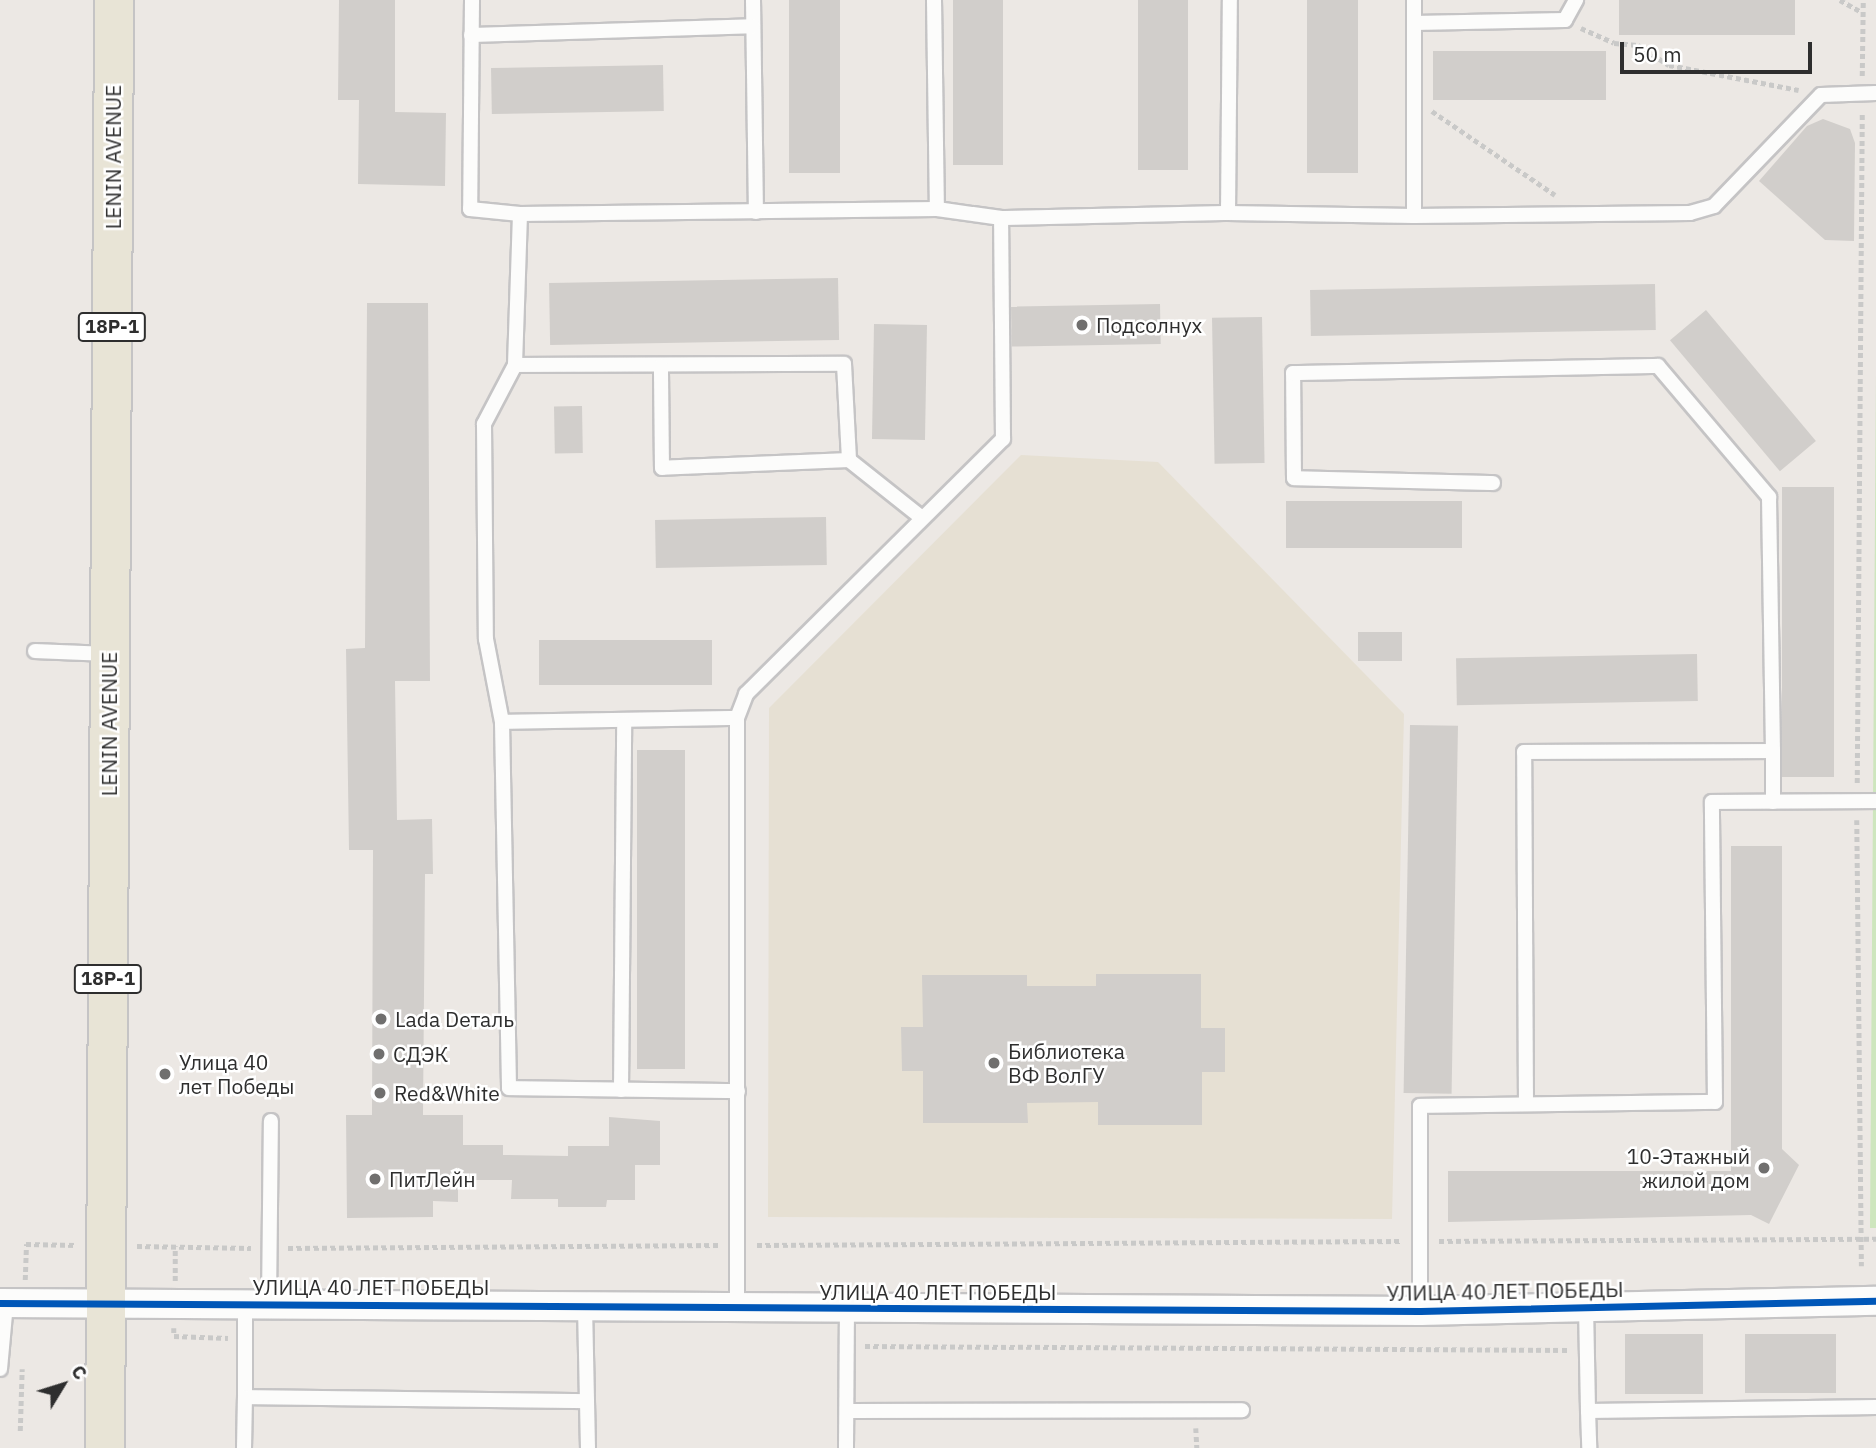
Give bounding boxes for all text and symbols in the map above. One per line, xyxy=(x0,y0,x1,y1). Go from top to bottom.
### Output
scale bar xyxy=(1624,28,1816,72)
text: 50 m xyxy=(1633,40,1682,68)
street label: LENIN AVENUE xyxy=(100,85,126,229)
road number: 18Р-1 xyxy=(77,312,147,342)
place label: Подсолнух xyxy=(1096,312,1202,338)
marker: Подсолнух xyxy=(1074,317,1090,333)
street label: LENIN AVENUE xyxy=(96,652,122,796)
road number: 18Р-1 xyxy=(73,964,143,995)
place label: Lada Dеталь xyxy=(395,1006,514,1032)
marker: Lada Dеталь xyxy=(373,1011,389,1027)
place label: Библиотека ВФ ВолГУ xyxy=(1008,1038,1125,1088)
place label: СДЭК xyxy=(393,1041,448,1067)
marker: СДЭК xyxy=(371,1046,387,1062)
place label: Улица 40 лет Победы xyxy=(179,1049,295,1099)
marker: Библиотека ВФ ВолГУ xyxy=(986,1055,1002,1071)
marker: Улица 40 лет Победы xyxy=(157,1066,173,1082)
place label: Red&White xyxy=(394,1080,500,1106)
marker: Red&White xyxy=(372,1085,388,1101)
place label: 10-Этажный жилой дом xyxy=(1627,1143,1750,1193)
marker: 10-Этажный жилой дом xyxy=(1756,1160,1772,1176)
place label: ПитЛейн xyxy=(389,1166,476,1192)
marker: ПитЛейн xyxy=(367,1171,383,1187)
street label: УЛИЦА 40 ЛЕТ ПОБЕДЫ xyxy=(253,1274,489,1300)
street label: УЛИЦА 40 ЛЕТ ПОБЕДЫ xyxy=(1386,1276,1624,1306)
street label: УЛИЦА 40 ЛЕТ ПОБЕДЫ xyxy=(820,1279,1056,1305)
north arrow xyxy=(28,1350,98,1420)
text: С xyxy=(66,1360,93,1384)

